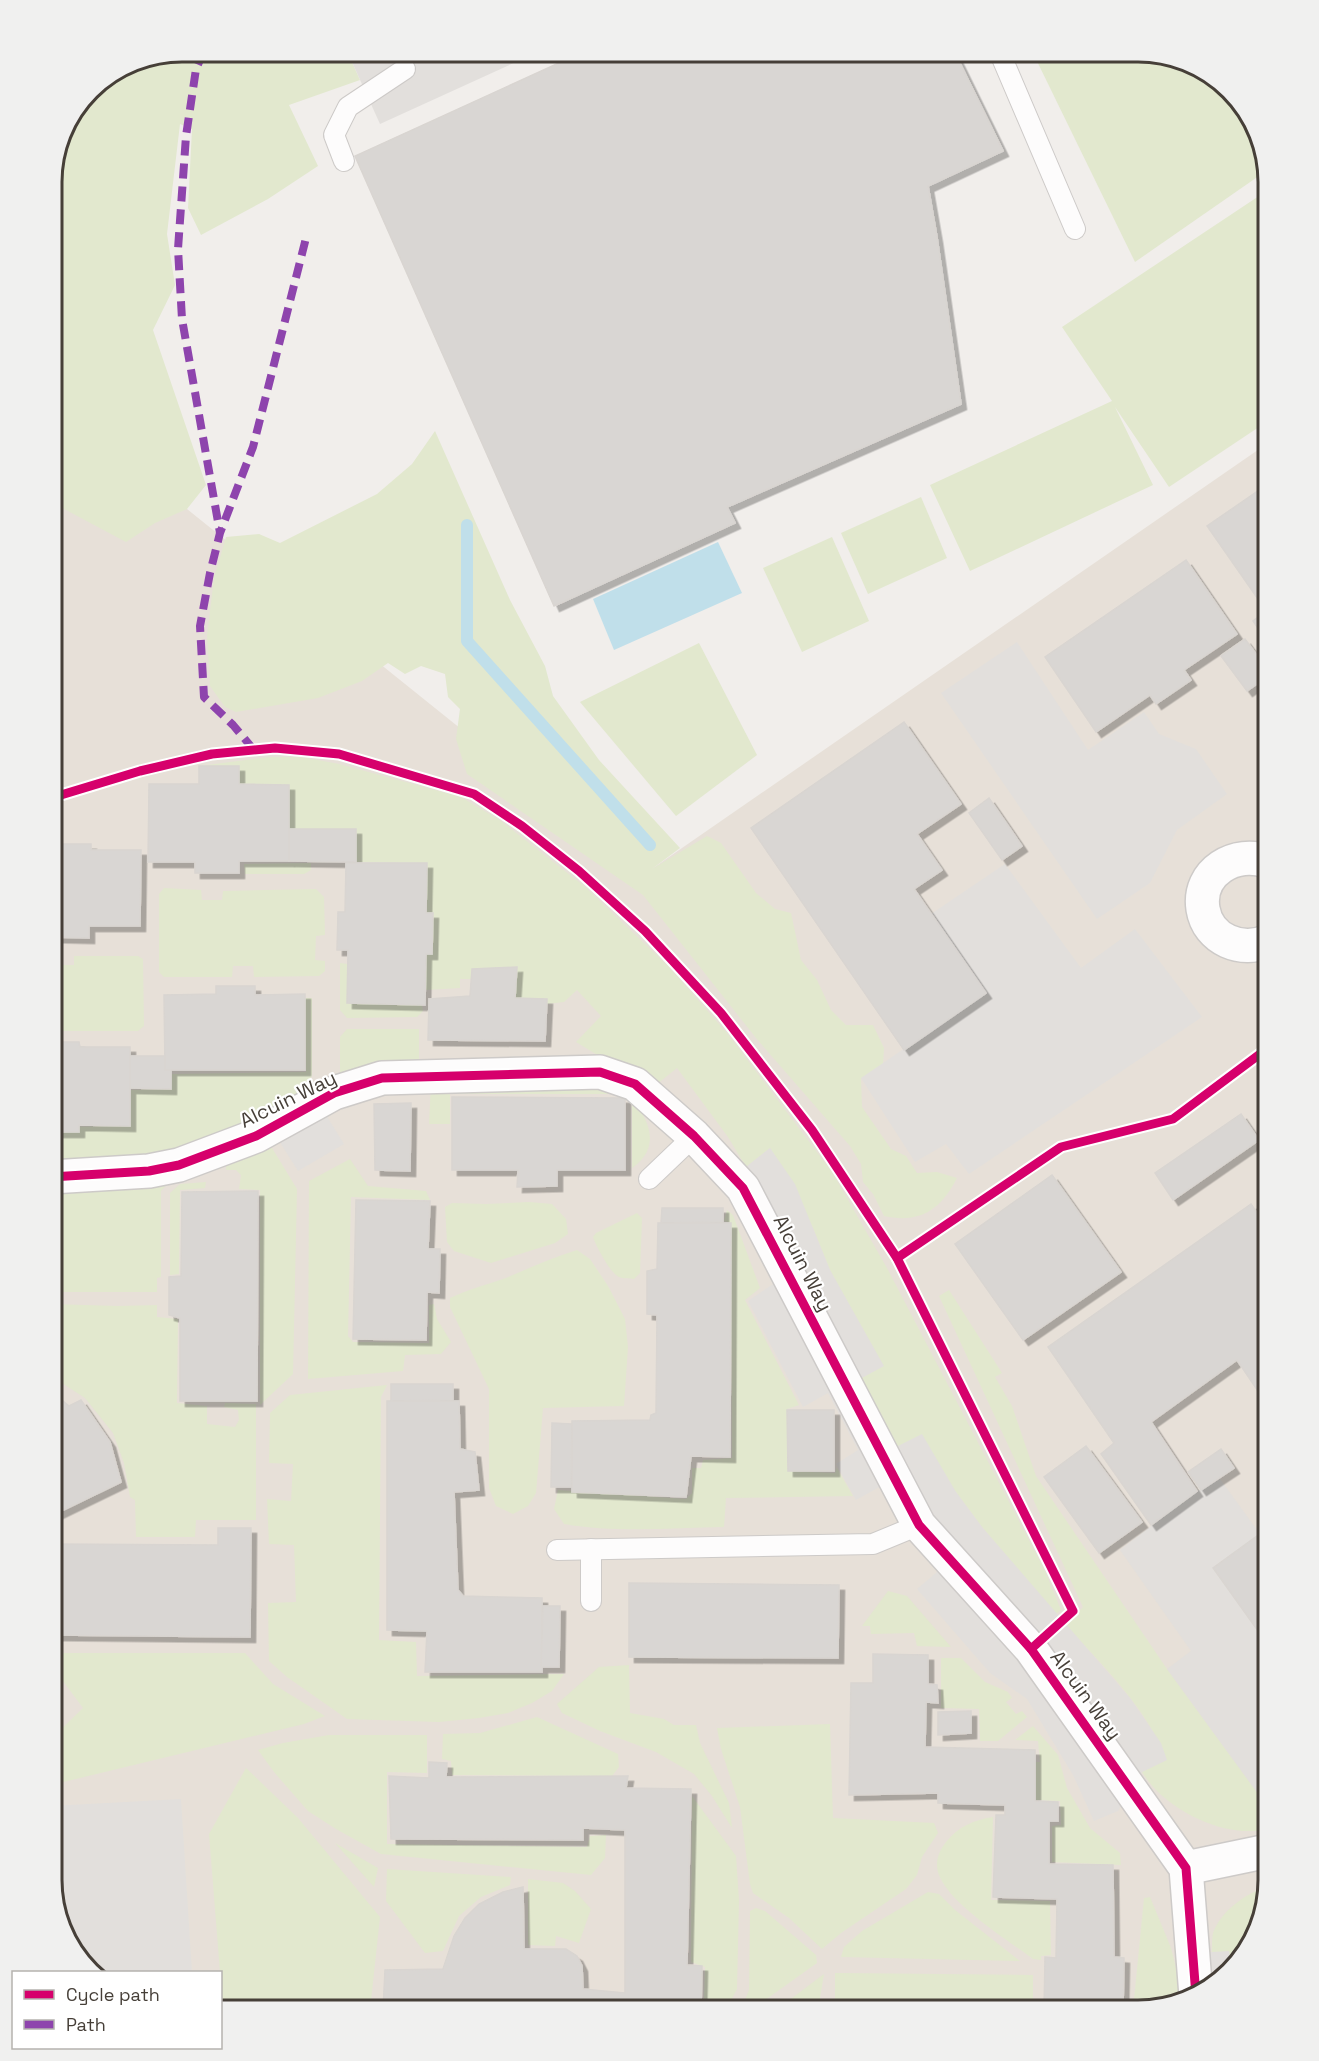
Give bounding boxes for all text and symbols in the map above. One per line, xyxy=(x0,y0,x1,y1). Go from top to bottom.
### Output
street label: Alcuin Way xyxy=(235,1064,341,1134)
street label: Alcuin Way xyxy=(768,1210,838,1316)
street label: Alcuin Way xyxy=(1045,1645,1127,1745)
legend xyxy=(12,1971,222,2049)
text: Cycle path xyxy=(66,1983,160,2006)
text: Path xyxy=(66,2013,106,2036)

